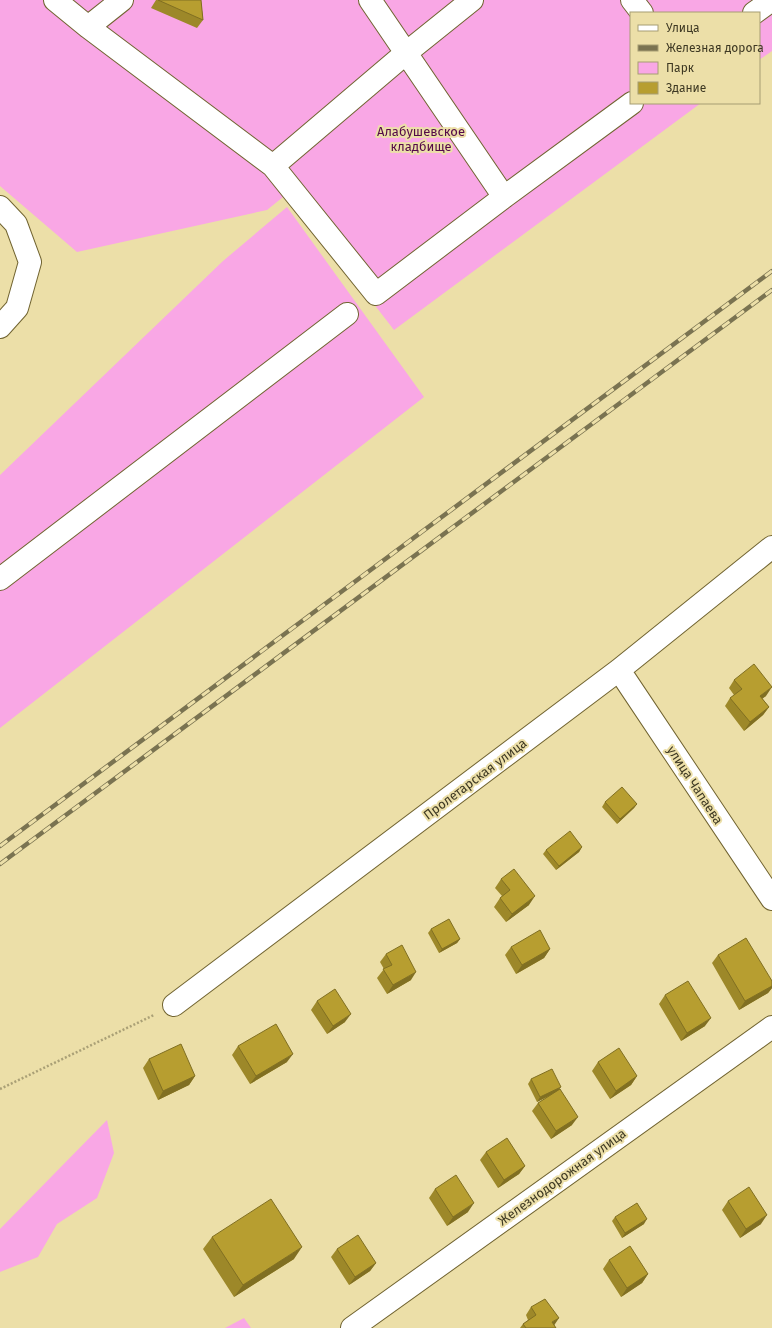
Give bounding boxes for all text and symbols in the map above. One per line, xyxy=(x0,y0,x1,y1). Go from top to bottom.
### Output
legend xyxy=(630,12,760,104)
text: Улица xyxy=(666,21,700,35)
text: Железная дорога xyxy=(666,41,764,55)
text: Парк xyxy=(666,61,695,75)
text: Здание xyxy=(666,81,706,95)
park label: Алабушевское кладбище xyxy=(377,124,465,154)
street label: Пролетарская улица xyxy=(421,735,529,823)
street label: улица Чапаева xyxy=(664,743,726,827)
street label: Железнодорожная улица xyxy=(495,1126,629,1228)

